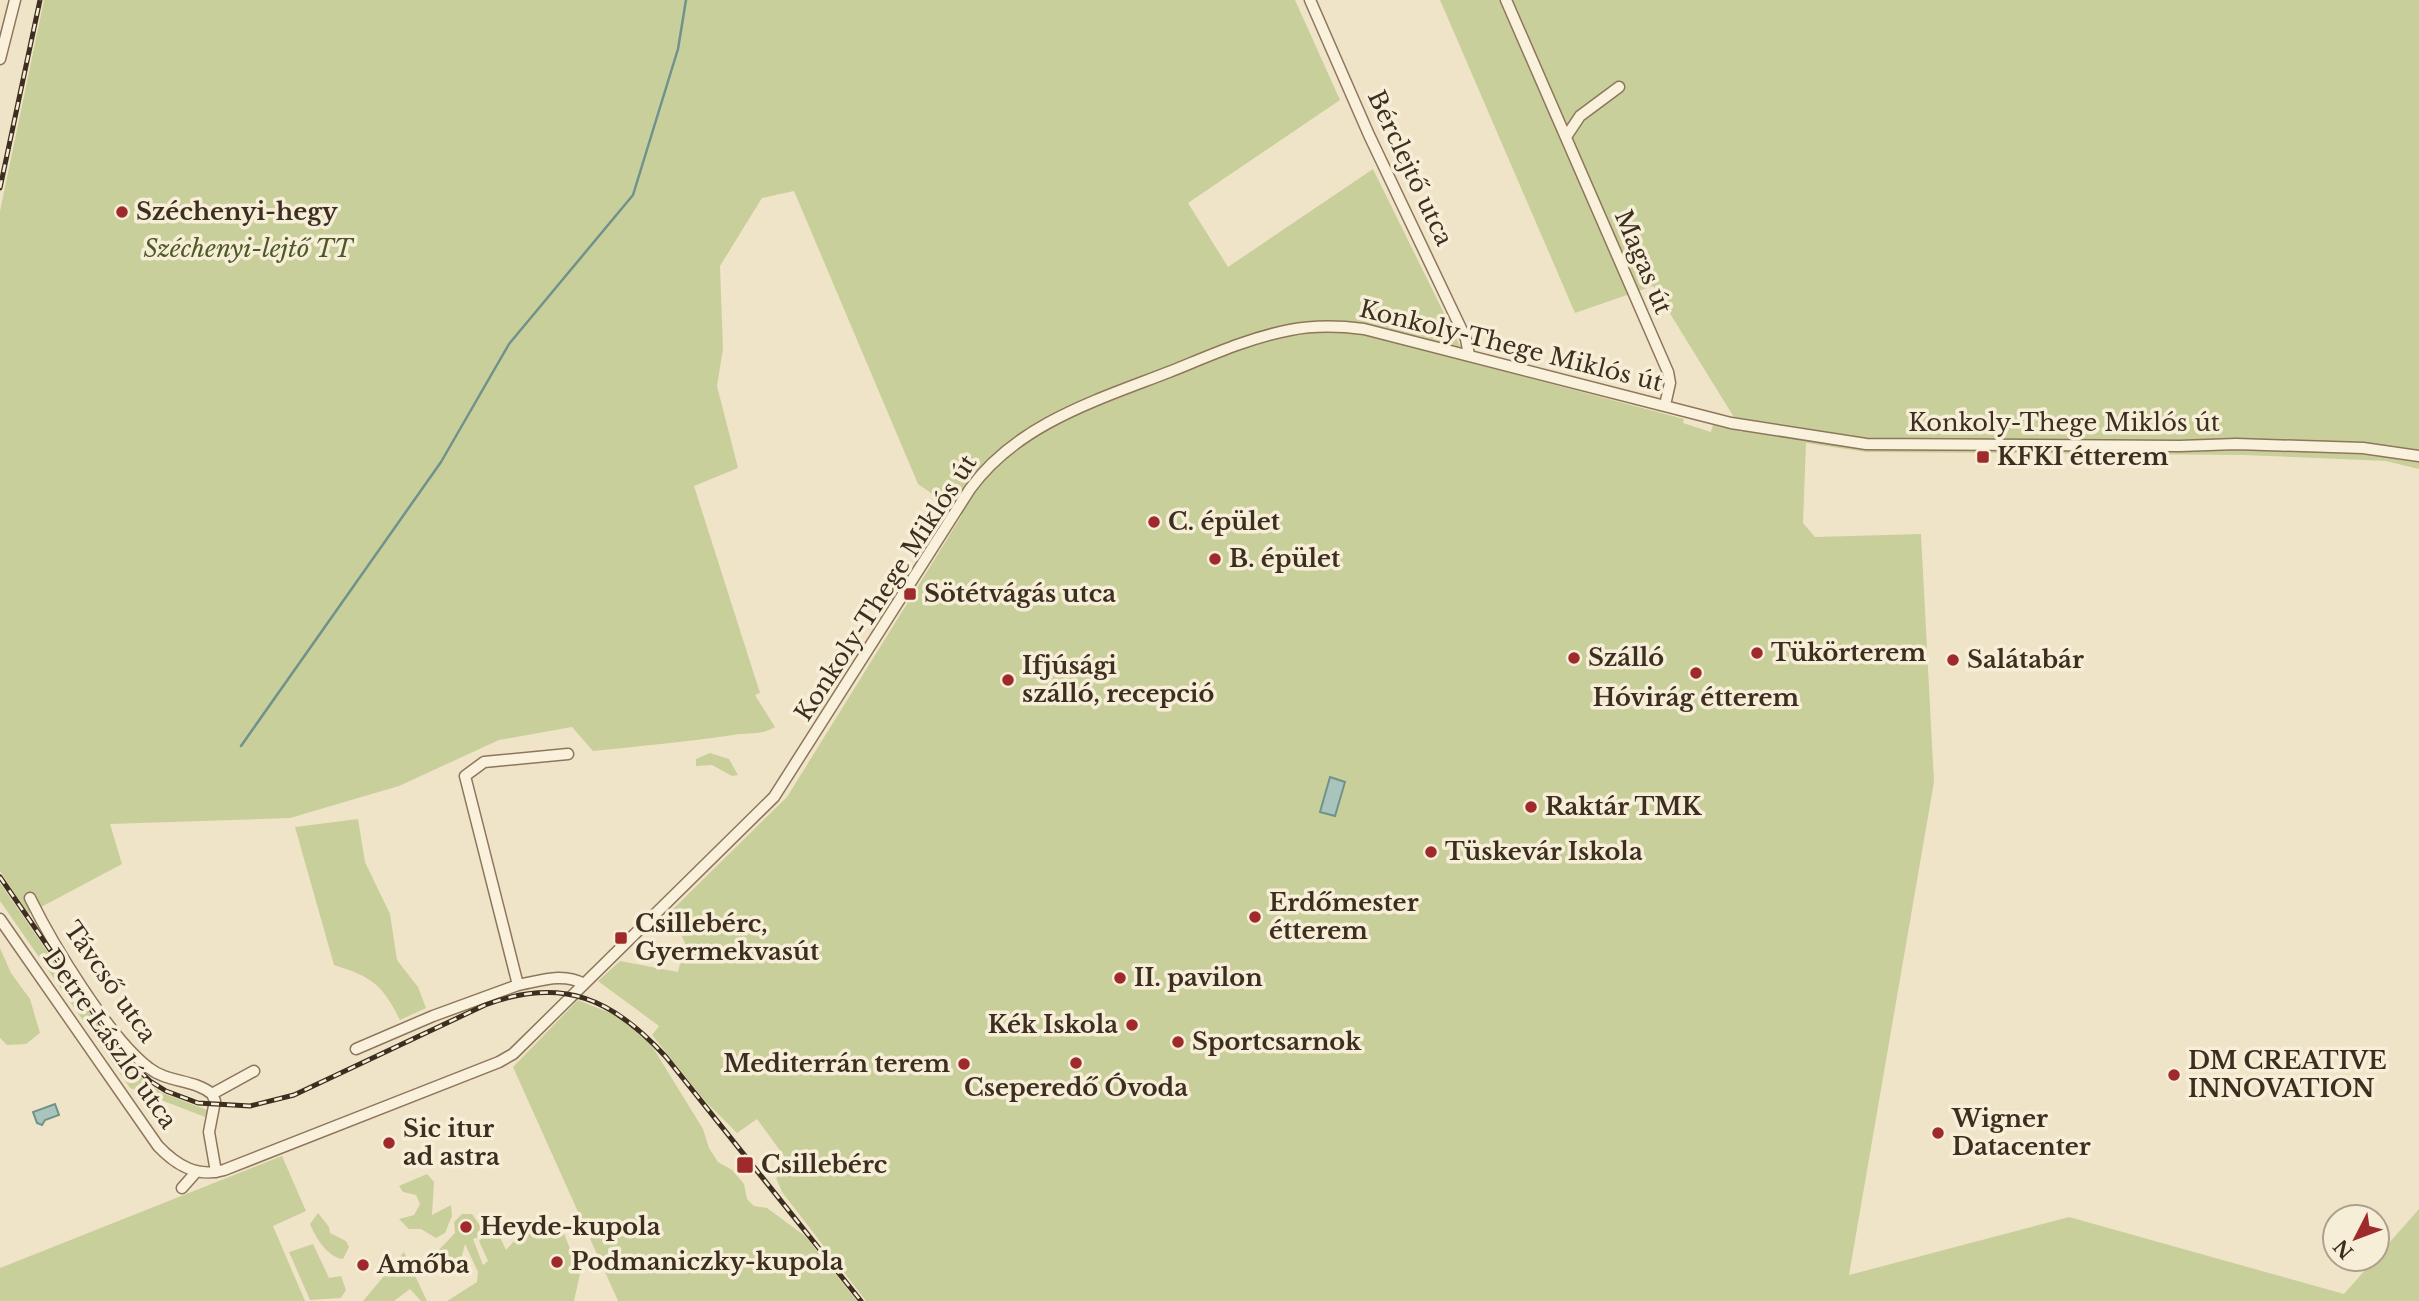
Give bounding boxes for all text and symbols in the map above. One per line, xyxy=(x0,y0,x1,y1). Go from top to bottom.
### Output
street label: Bérclejtő utca xyxy=(1362,86,1459,251)
place label: Széchenyi-hegy xyxy=(136,197,338,226)
marker: Széchenyi-hegy xyxy=(114,204,130,220)
street label: Magas út xyxy=(1609,205,1678,318)
park label: Széchenyi-lejtő TT xyxy=(143,234,355,263)
street label: Konkoly-Thege Miklós út xyxy=(1356,294,1666,397)
street label: Konkoly-Thege Miklós út xyxy=(1908,408,2220,437)
place label: KFKI étterem xyxy=(1997,442,2169,471)
street label: Konkoly-Thege Miklós út xyxy=(789,449,983,726)
marker: KFKI étterem xyxy=(1975,449,1991,465)
place label: C. épület xyxy=(1168,507,1281,536)
marker: C. épület xyxy=(1146,514,1162,530)
place label: B. épület xyxy=(1229,544,1341,573)
marker: B. épület xyxy=(1207,551,1223,567)
place label: Sötétvágás utca xyxy=(924,579,1116,608)
marker: Sötétvágás utca xyxy=(902,586,918,602)
place label: Tükörterem xyxy=(1771,638,1926,667)
place label: Szálló xyxy=(1588,643,1664,672)
marker: Tükörterem xyxy=(1749,645,1765,661)
place label: Salátabár xyxy=(1967,645,2084,674)
marker: Szálló xyxy=(1566,650,1582,666)
place label: Ifjúsági szálló, recepció xyxy=(1022,651,1214,708)
marker: Salátabár xyxy=(1945,652,1961,668)
marker: Hóvirág étterem xyxy=(1688,665,1704,681)
marker: Ifjúsági szálló, recepció xyxy=(1000,672,1016,688)
place label: Hóvirág étterem xyxy=(1593,683,1800,712)
place label: Raktár TMK xyxy=(1545,792,1703,821)
marker: Raktár TMK xyxy=(1523,799,1539,815)
place label: Tüskevár Iskola xyxy=(1445,837,1643,866)
marker: Tüskevár Iskola xyxy=(1423,844,1439,860)
place label: Erdőmester étterem xyxy=(1269,888,1419,945)
place label: Csillebérc, Gyermekvasút xyxy=(635,909,820,966)
marker: Erdőmester étterem xyxy=(1247,909,1263,925)
street label: Távcső utca xyxy=(58,915,163,1048)
marker: Csillebérc, Gyermekvasút xyxy=(613,930,629,946)
street label: Detre László utca xyxy=(38,943,184,1135)
place label: II. pavilon xyxy=(1134,963,1263,992)
marker: II. pavilon xyxy=(1112,970,1128,986)
place label: Kék Iskola xyxy=(988,1010,1118,1039)
marker: Kék Iskola xyxy=(1124,1017,1140,1033)
place label: Sportcsarnok xyxy=(1192,1027,1362,1056)
marker: Sportcsarnok xyxy=(1170,1034,1186,1050)
place label: DM CREATIVE INNOVATION xyxy=(2188,1046,2387,1103)
place label: Mediterrán terem xyxy=(723,1049,950,1078)
marker: Cseperedő Óvoda xyxy=(1068,1055,1084,1071)
marker: Mediterrán terem xyxy=(956,1056,972,1072)
marker: DM CREATIVE INNOVATION xyxy=(2166,1067,2182,1083)
place label: Cseperedő Óvoda xyxy=(964,1072,1188,1102)
place label: Wigner Datacenter xyxy=(1951,1104,2091,1161)
place label: Sic itur ad astra xyxy=(403,1114,500,1171)
marker: Wigner Datacenter xyxy=(1930,1125,1946,1141)
marker: Sic itur ad astra xyxy=(381,1135,397,1151)
place label: Csillebérc xyxy=(761,1150,887,1179)
marker: Csillebérc xyxy=(735,1155,755,1175)
north arrow xyxy=(2321,1203,2391,1273)
place label: Heyde-kupola xyxy=(480,1212,661,1241)
marker: Heyde-kupola xyxy=(458,1219,474,1235)
text: N xyxy=(2329,1235,2358,1263)
place label: Podmaniczky-kupola xyxy=(571,1247,844,1276)
place label: Amőba xyxy=(376,1250,470,1279)
marker: Podmaniczky-kupola xyxy=(549,1254,565,1270)
marker: Amőba xyxy=(355,1257,371,1273)

